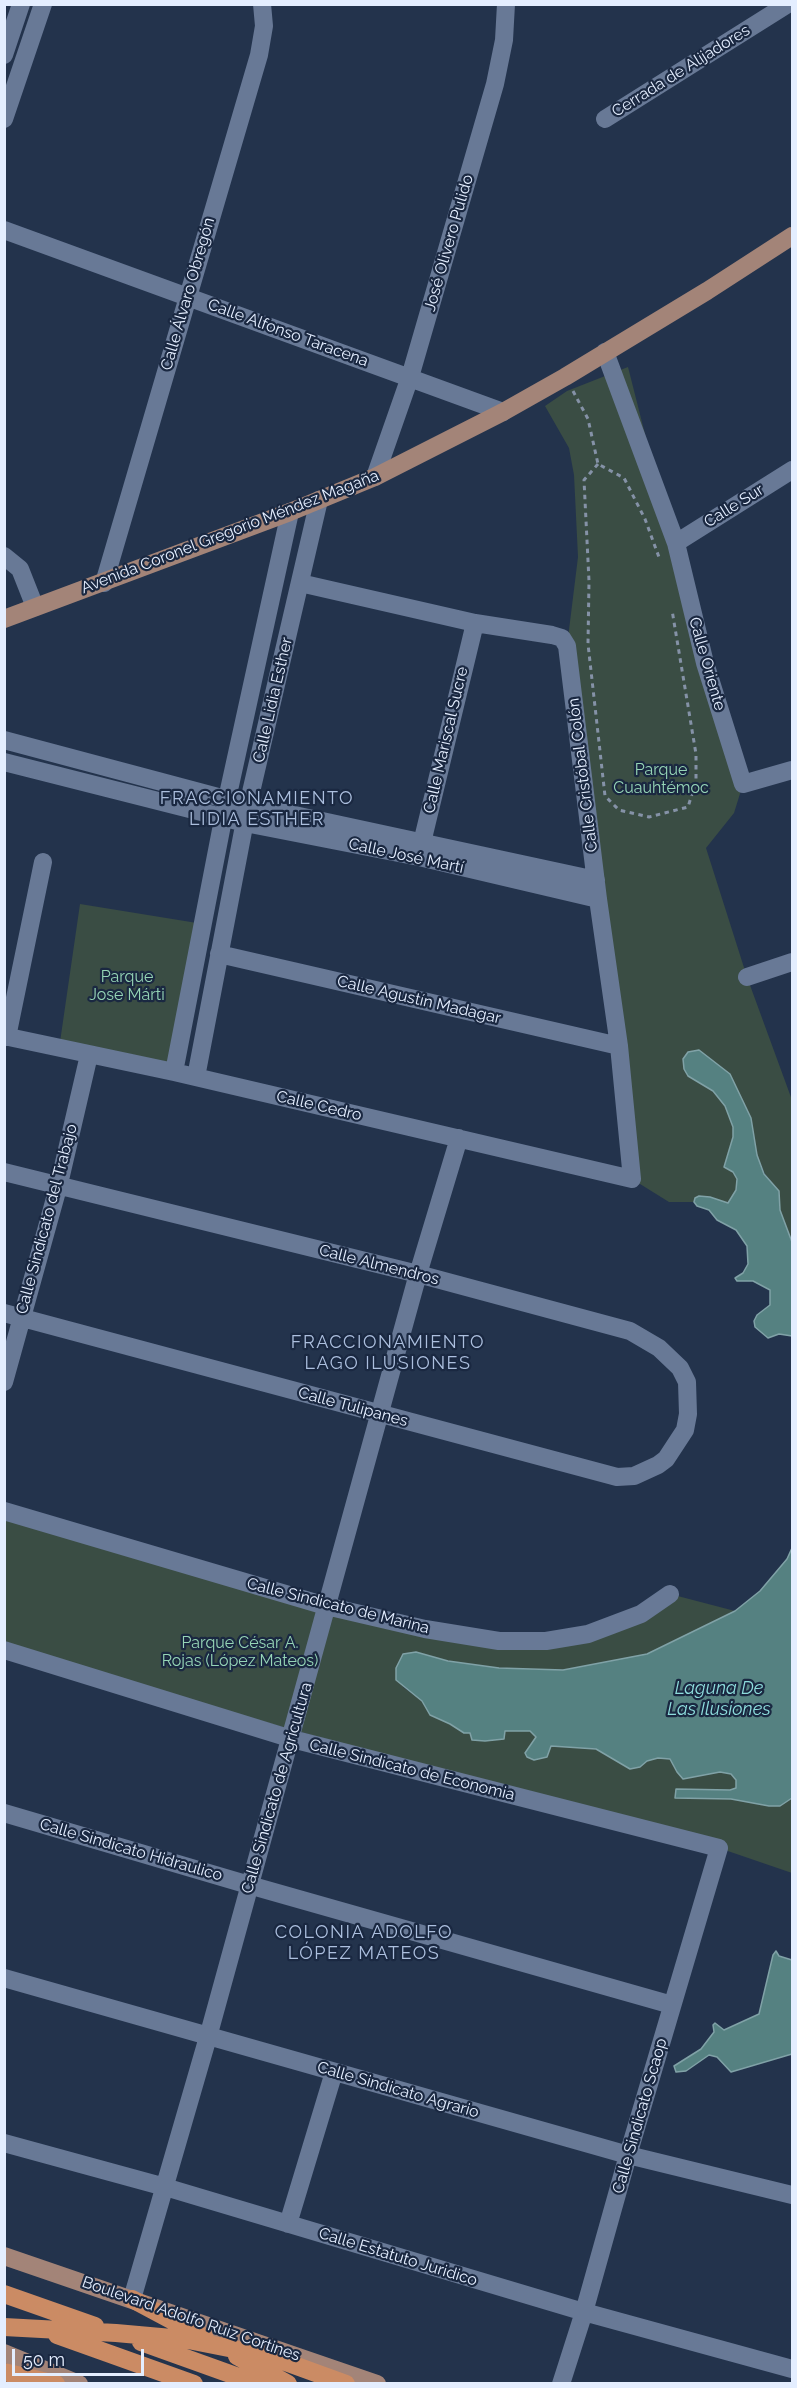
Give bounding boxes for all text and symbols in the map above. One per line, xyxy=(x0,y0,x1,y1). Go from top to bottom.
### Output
street label: Cerrada de Alijadores xyxy=(608,21,754,121)
street label: José Olivero Pulido xyxy=(420,172,478,314)
street label: Calle Álvaro Obregón xyxy=(157,215,219,373)
street label: Calle Alfonso Taracena xyxy=(205,295,371,371)
street label: Avenida Coronel Gregorio Méndez Magaña xyxy=(78,466,382,598)
street label: Calle Sur xyxy=(701,480,767,532)
street label: Calle Oriente xyxy=(685,615,729,713)
street label: Calle Lidia Esther xyxy=(249,635,297,765)
street label: Calle Mariscal Sucre xyxy=(420,665,472,815)
street label: Calle Cristóbal Colón xyxy=(564,697,602,853)
park label: Parque Cuauhtémoc xyxy=(613,760,709,798)
district label: FRACCIONAMIENTO LIDIA ESTHER xyxy=(160,788,354,830)
street label: Calle José Martí xyxy=(347,834,465,878)
park label: Parque Jose Márti xyxy=(89,967,165,1005)
street label: Calle Agustín Madagar xyxy=(335,972,503,1028)
street label: Calle Cedro xyxy=(274,1087,364,1125)
street label: Calle Sindicato del Trabajo xyxy=(12,1122,82,1316)
street label: Calle Almendros xyxy=(317,1241,441,1289)
district label: FRACCIONAMIENTO LAGO ILUSIONES xyxy=(291,1332,485,1374)
street label: Calle Tulipanes xyxy=(296,1383,410,1431)
street label: Calle Sindicato de Marina xyxy=(245,1574,431,1638)
park label: Parque César A. Rojas (López Mateos) xyxy=(162,1633,318,1671)
water label: Laguna De Las Ilusiones xyxy=(667,1678,771,1720)
street label: Calle Sindicato de Agricultura xyxy=(238,1680,316,1896)
street label: Calle Sindicato de Economia xyxy=(307,1735,517,1805)
street label: Calle Sindicato Hidraulico xyxy=(37,1815,225,1885)
district label: COLONIA ADOLFO LÓPEZ MATEOS xyxy=(275,1922,453,1964)
street label: Calle Sindicato Scaop xyxy=(609,2036,671,2196)
street label: Calle Sindicato Agrario xyxy=(315,2058,481,2122)
street label: Calle Estatuto Juridico xyxy=(316,2224,480,2290)
street label: Boulevard Adolfo Ruiz Cortines xyxy=(79,2273,303,2365)
scale bar xyxy=(15,2337,147,2375)
text: 50 m xyxy=(23,2349,65,2370)

